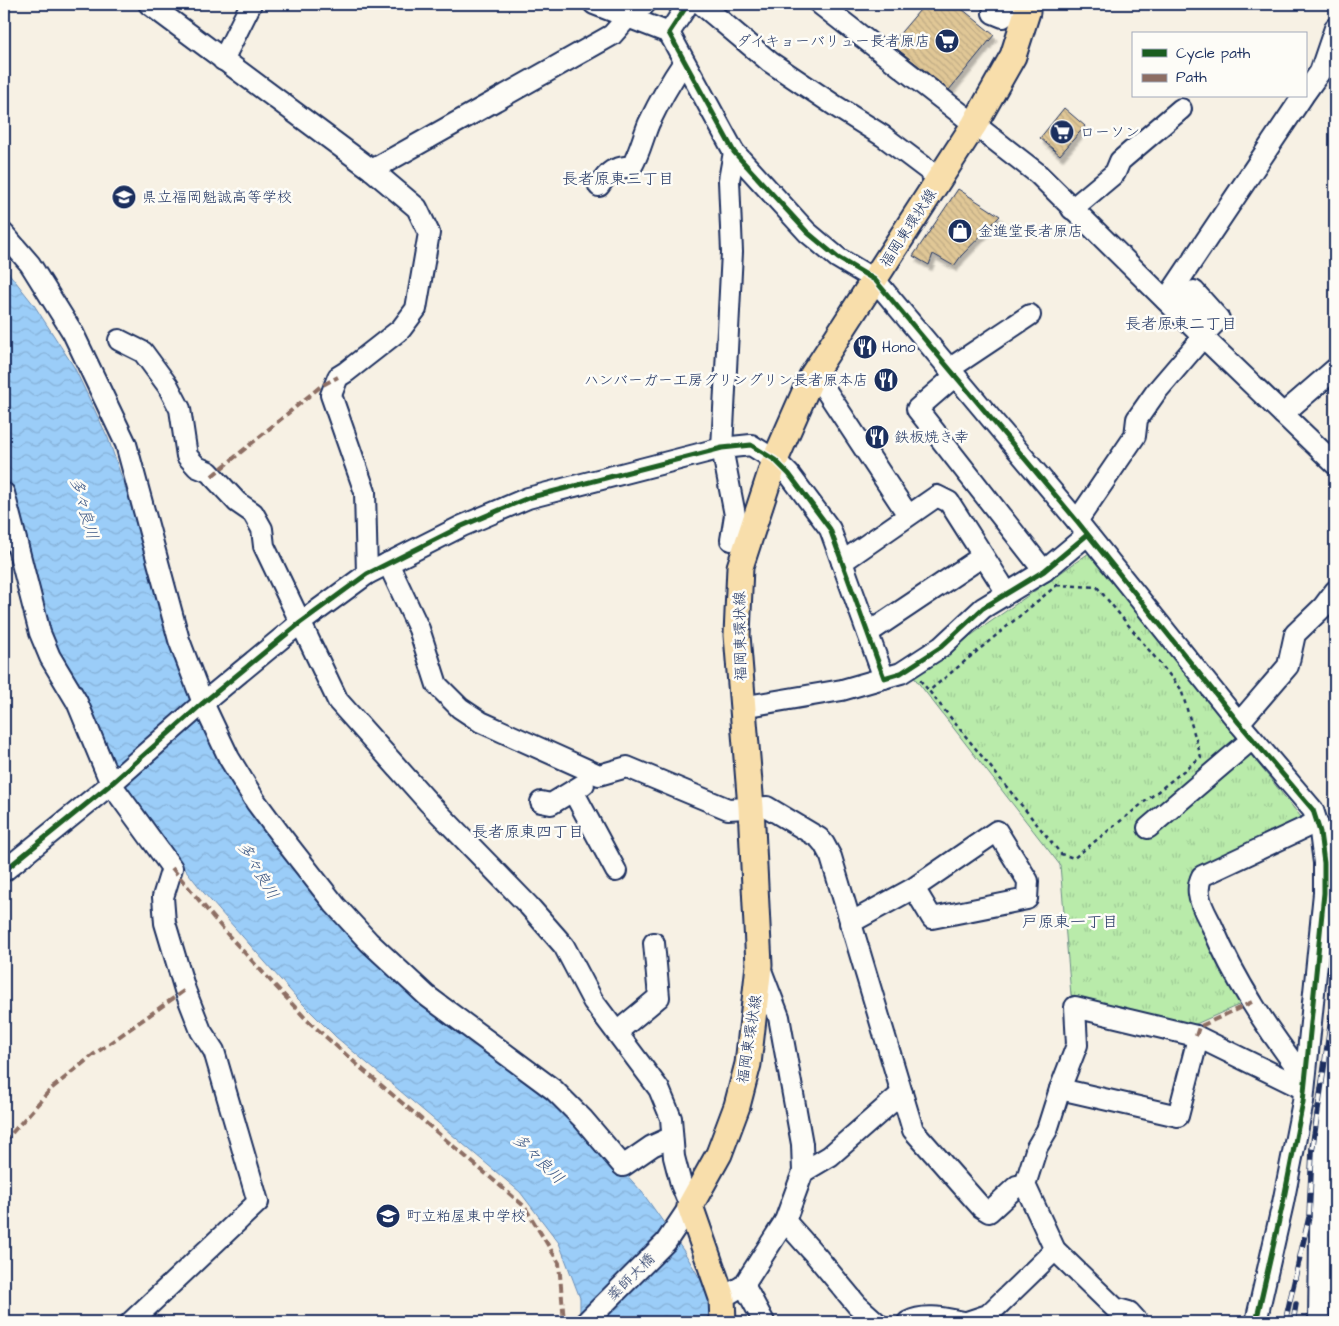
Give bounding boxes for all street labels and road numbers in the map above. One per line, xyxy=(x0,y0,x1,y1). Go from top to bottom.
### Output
street label: 福岡東環状線 xyxy=(875,185,942,272)
street label: 福岡東環状線 xyxy=(729,591,752,681)
street label: 福岡東環状線 xyxy=(732,993,767,1085)
street label: 薬師大橋 xyxy=(603,1249,660,1306)

